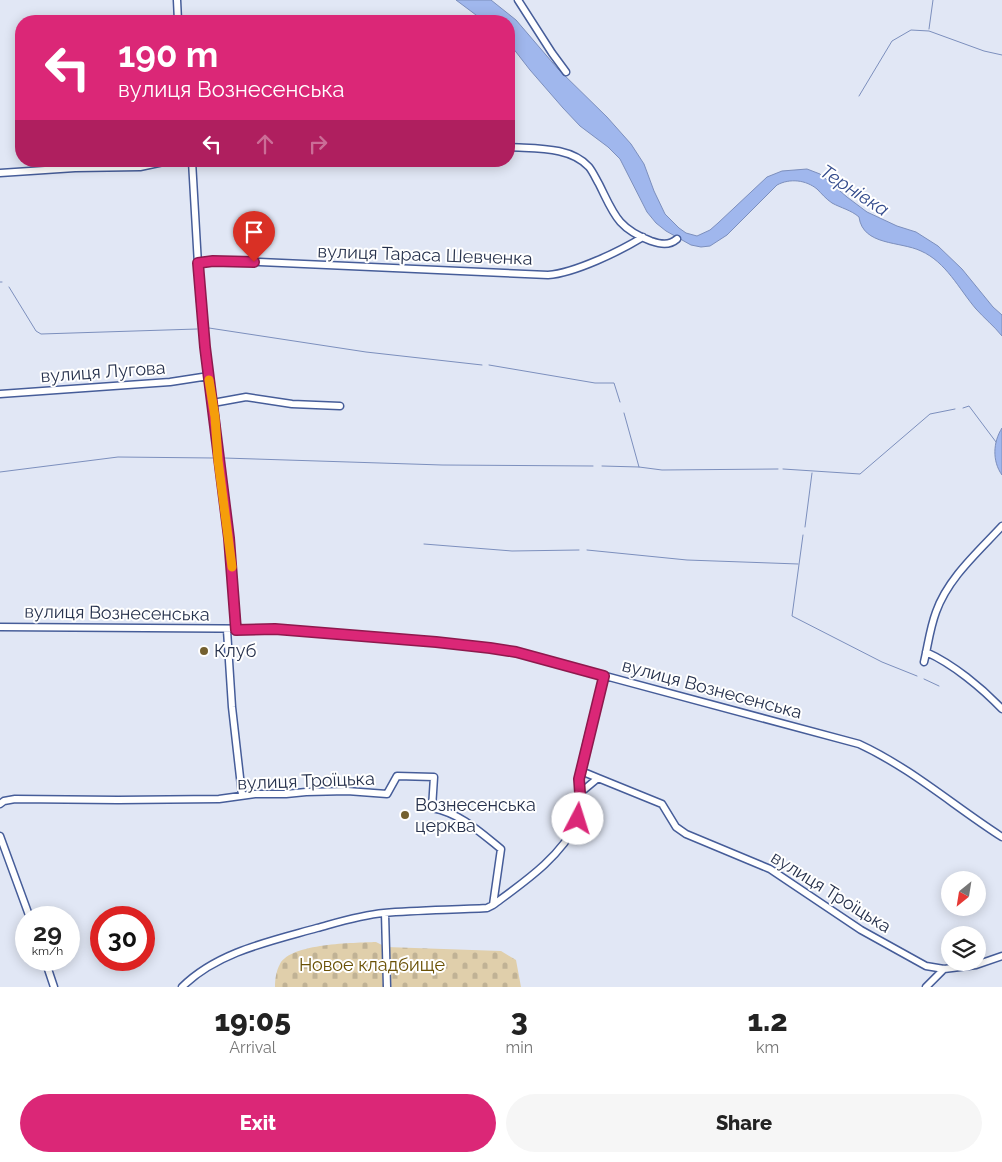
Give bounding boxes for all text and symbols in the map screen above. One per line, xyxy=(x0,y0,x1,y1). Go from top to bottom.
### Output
text: 190 m xyxy=(118,34,218,75)
icon: left xyxy=(35,35,100,100)
text: вулиця Вознесенська xyxy=(118,76,345,102)
icon: left xyxy=(198,130,226,158)
icon: ahead xyxy=(251,130,279,158)
icon: right xyxy=(304,130,332,158)
water label: Тернівка xyxy=(817,160,893,220)
pin xyxy=(233,211,275,262)
icon: arrive xyxy=(240,218,268,246)
street label: вулиця Тараса Шевченка xyxy=(317,240,533,269)
street label: вулиця Лугова xyxy=(40,357,166,386)
street label: вулиця Вознесенська xyxy=(24,600,210,625)
place label: Клуб xyxy=(214,640,256,661)
marker: Клуб xyxy=(198,645,210,657)
street label: вулиця Вознесенська xyxy=(620,654,804,723)
street label: вулиця Троїцька xyxy=(237,768,375,793)
position arrow xyxy=(551,792,603,844)
place label: Вознесенська церква xyxy=(415,794,536,836)
marker: Вознесенська церква xyxy=(399,809,411,821)
street label: вулиця Троїцька xyxy=(767,846,895,937)
north arrow xyxy=(941,871,986,916)
map controls xyxy=(941,871,986,971)
speed limit sign: 30 xyxy=(90,906,155,971)
text: 29 xyxy=(33,917,62,947)
button: layers xyxy=(941,926,986,971)
text: km/h xyxy=(32,944,63,958)
park label: Новое кладбище xyxy=(299,954,446,975)
text: 19:05 xyxy=(214,1003,291,1038)
text: 3 xyxy=(511,1003,528,1038)
text: 1.2 xyxy=(747,1003,788,1038)
text: Arrival xyxy=(229,1038,276,1057)
text: min xyxy=(505,1038,533,1057)
text: km xyxy=(756,1038,779,1057)
button: Exit xyxy=(20,1094,496,1152)
button: Share xyxy=(506,1094,982,1152)

